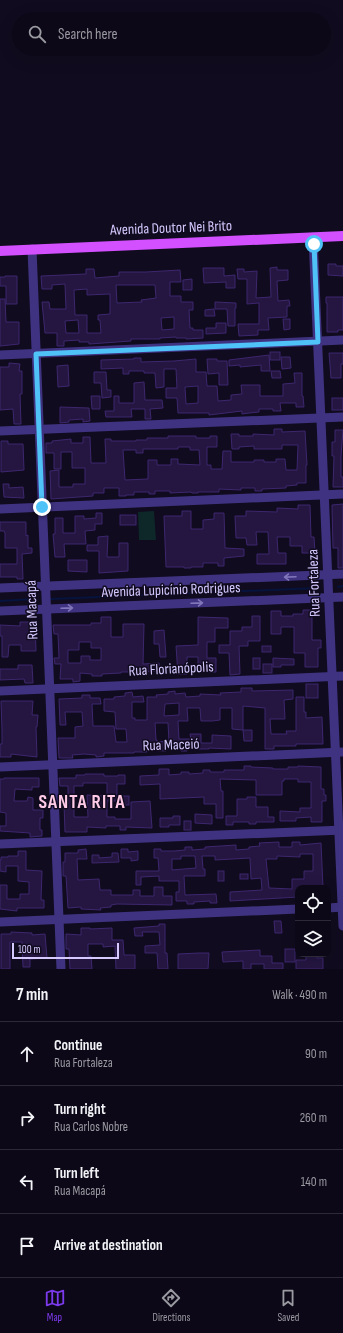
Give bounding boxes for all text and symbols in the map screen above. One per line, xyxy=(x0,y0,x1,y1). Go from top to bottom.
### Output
search box xyxy=(12,12,331,56)
icon: search xyxy=(26,23,48,45)
text: Search here xyxy=(58,25,118,44)
street label: Avenida Doutor Nei Brito xyxy=(109,216,232,240)
route start xyxy=(305,235,323,253)
route end xyxy=(33,498,51,516)
street label: Rua Fortaleza xyxy=(303,549,325,617)
one-way arrow xyxy=(284,573,297,580)
street label: Avenida Lupicínio Rodrigues xyxy=(100,578,241,602)
street label: Rua Macapá xyxy=(21,580,43,640)
one-way arrow xyxy=(190,599,203,607)
one-way arrow xyxy=(60,604,73,612)
street label: Rua Florianópolis xyxy=(128,657,214,681)
street label: Rua Maceió xyxy=(142,735,200,755)
district label: SANTA RITA xyxy=(38,791,126,814)
map controls xyxy=(295,885,331,957)
button: locate xyxy=(295,885,331,921)
button: layers xyxy=(295,921,331,957)
scale bar xyxy=(12,941,119,960)
text: 100 m xyxy=(18,943,40,956)
text: 7 min xyxy=(16,985,48,1005)
text: Walk · 490 m xyxy=(272,987,327,1003)
text: Continue xyxy=(54,1036,103,1055)
icon: ahead xyxy=(16,1043,38,1065)
text: 90 m xyxy=(305,1046,327,1062)
text: Rua Fortaleza xyxy=(54,1055,113,1071)
text: Turn right xyxy=(54,1100,106,1119)
icon: right xyxy=(16,1107,38,1129)
text: 260 m xyxy=(300,1110,327,1126)
text: Rua Carlos Nobre xyxy=(54,1119,128,1135)
text: Turn left xyxy=(54,1164,99,1183)
icon: left xyxy=(16,1171,38,1193)
text: 140 m xyxy=(301,1174,327,1190)
text: Rua Macapá xyxy=(54,1183,106,1199)
icon: arrive xyxy=(16,1235,38,1257)
text: Arrive at destination xyxy=(54,1236,163,1255)
tab: Map xyxy=(44,1287,66,1324)
tab: Directions xyxy=(153,1287,190,1324)
tab: Saved xyxy=(277,1287,299,1324)

